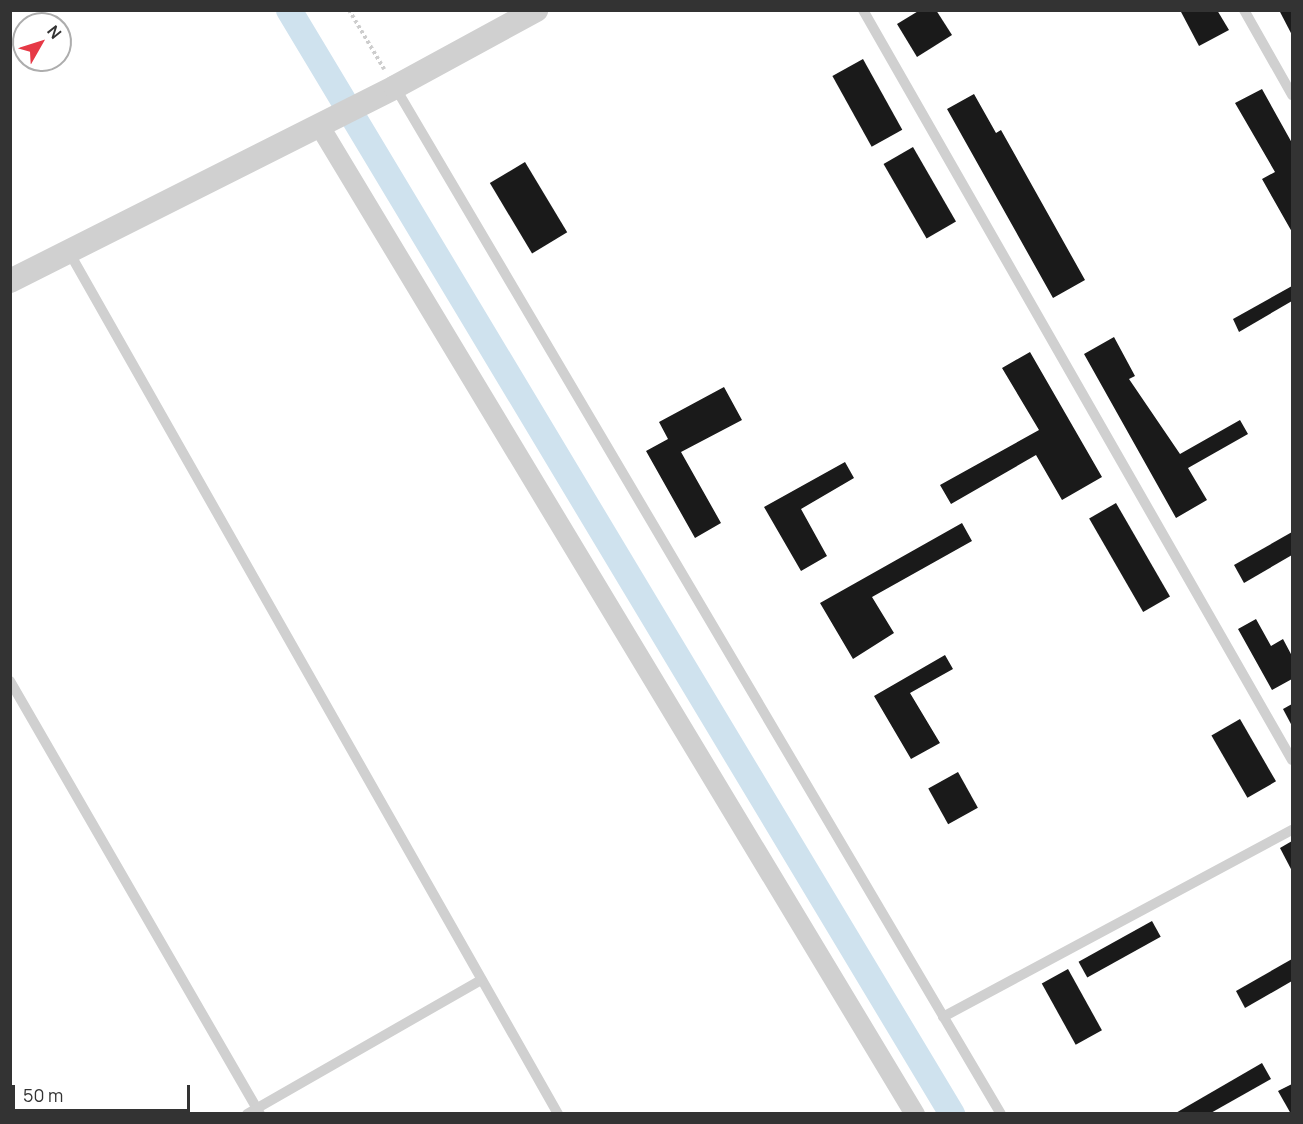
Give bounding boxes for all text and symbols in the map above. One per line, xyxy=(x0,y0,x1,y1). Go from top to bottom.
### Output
north arrow xyxy=(12,12,72,72)
text: N xyxy=(42,21,67,43)
scale bar xyxy=(15,1073,194,1111)
text: 50 m xyxy=(23,1083,63,1107)

